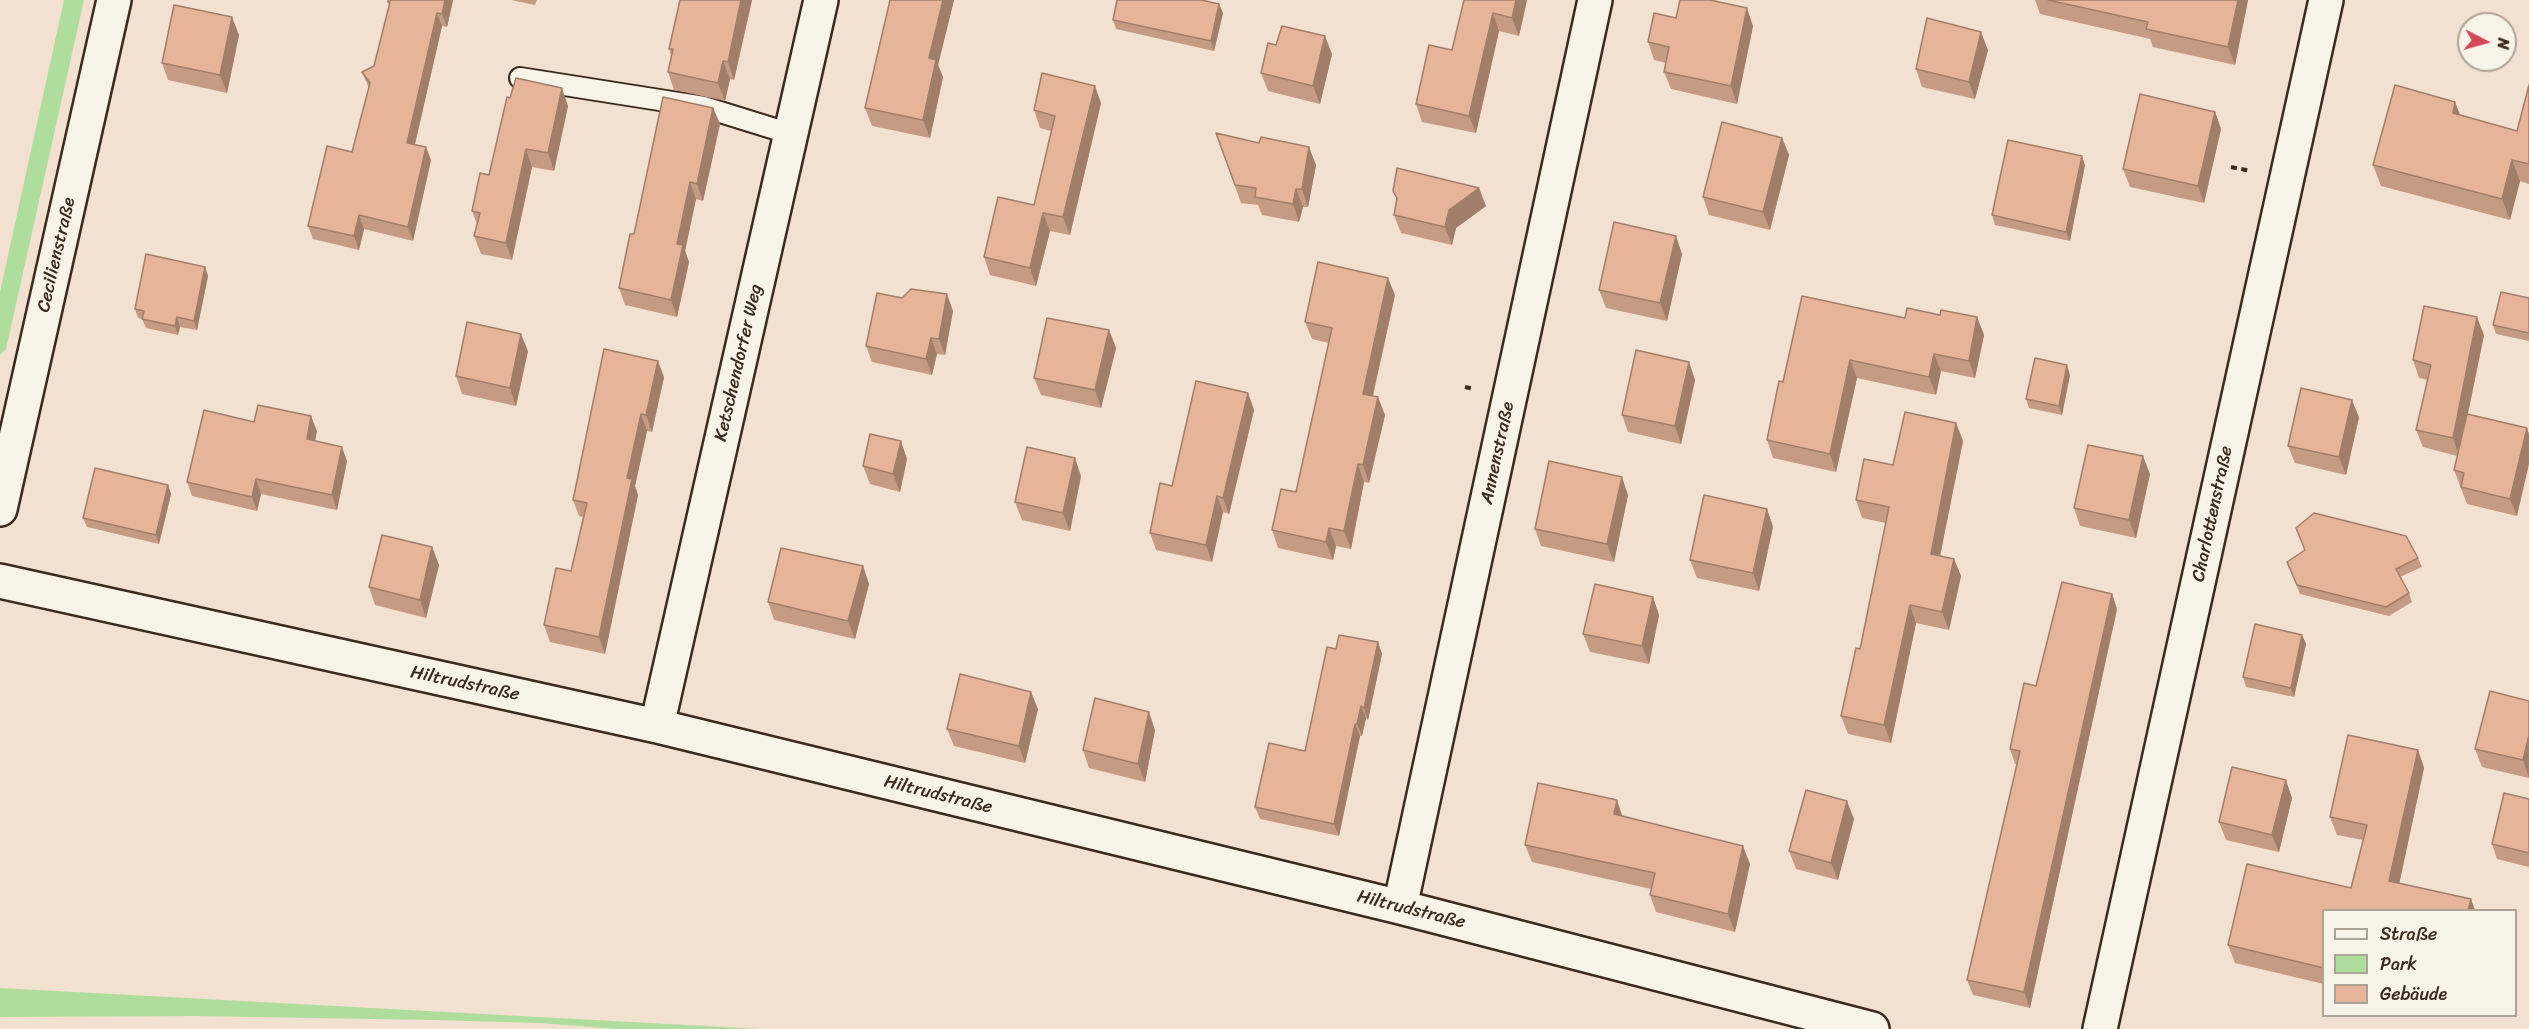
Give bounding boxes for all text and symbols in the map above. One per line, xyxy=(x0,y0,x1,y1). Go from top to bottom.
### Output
north arrow xyxy=(2457,12,2517,72)
text: N xyxy=(2488,37,2518,51)
street label: Cecilienstraße xyxy=(33,195,81,315)
street label: Ketschendorfer Weg xyxy=(710,282,768,444)
street label: Annenstraße xyxy=(1477,400,1519,506)
street label: Charlottenstraße xyxy=(2188,444,2238,584)
street label: Hiltrudstraße xyxy=(409,662,521,706)
street label: Hiltrudstraße xyxy=(882,771,994,819)
street label: Hiltrudstraße xyxy=(1355,886,1467,934)
legend xyxy=(2322,909,2517,1017)
text: Straße xyxy=(2380,918,2437,950)
text: Park xyxy=(2380,948,2417,980)
text: Gebäude xyxy=(2380,978,2447,1010)

